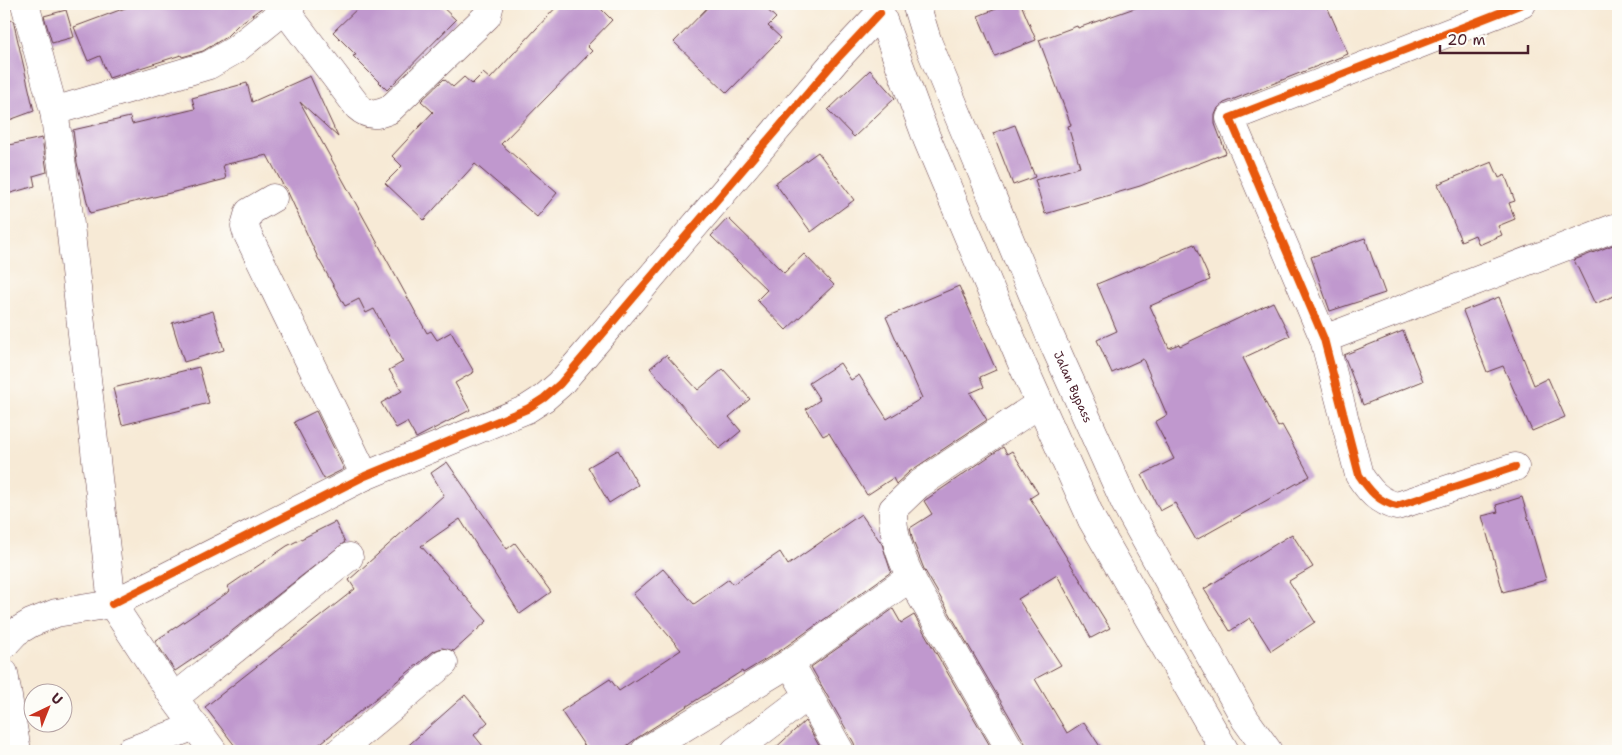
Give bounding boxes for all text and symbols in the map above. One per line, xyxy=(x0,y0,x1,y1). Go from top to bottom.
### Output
scale bar xyxy=(1440,22,1527,54)
text: 20 m xyxy=(1447,30,1486,50)
street label: Jalan Bypass xyxy=(1050,349,1096,425)
north arrow xyxy=(22,682,72,732)
text: U xyxy=(47,689,67,708)

